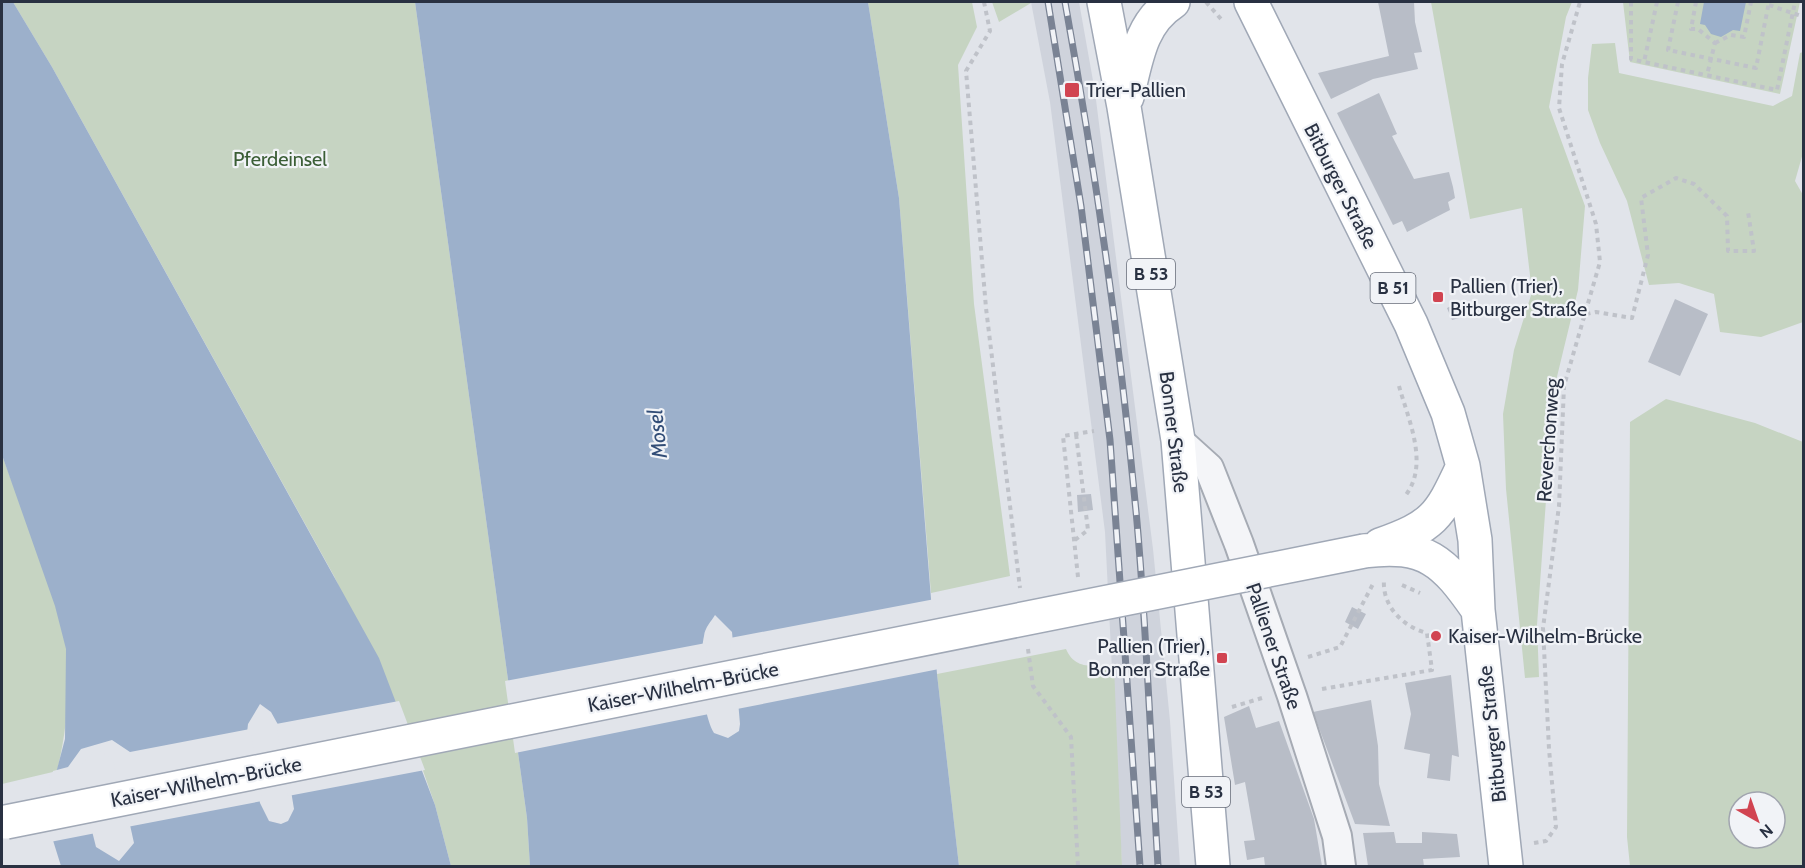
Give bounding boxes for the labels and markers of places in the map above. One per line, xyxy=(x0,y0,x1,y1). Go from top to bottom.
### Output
place label: Trier-Pallien xyxy=(1086,78,1186,102)
marker: Trier-Pallien xyxy=(1063,81,1081,99)
place label: Pallien (Trier), Bitburger Straße xyxy=(1450,274,1587,321)
marker: Pallien (Trier), Bitburger Straße xyxy=(1431,290,1445,304)
place label: Kaiser-Wilhelm-Brücke xyxy=(1448,624,1642,648)
marker: Kaiser-Wilhelm-Brücke xyxy=(1429,629,1443,643)
place label: Pallien (Trier), Bonner Straße xyxy=(1088,634,1210,681)
marker: Pallien (Trier), Bonner Straße xyxy=(1215,651,1229,665)

